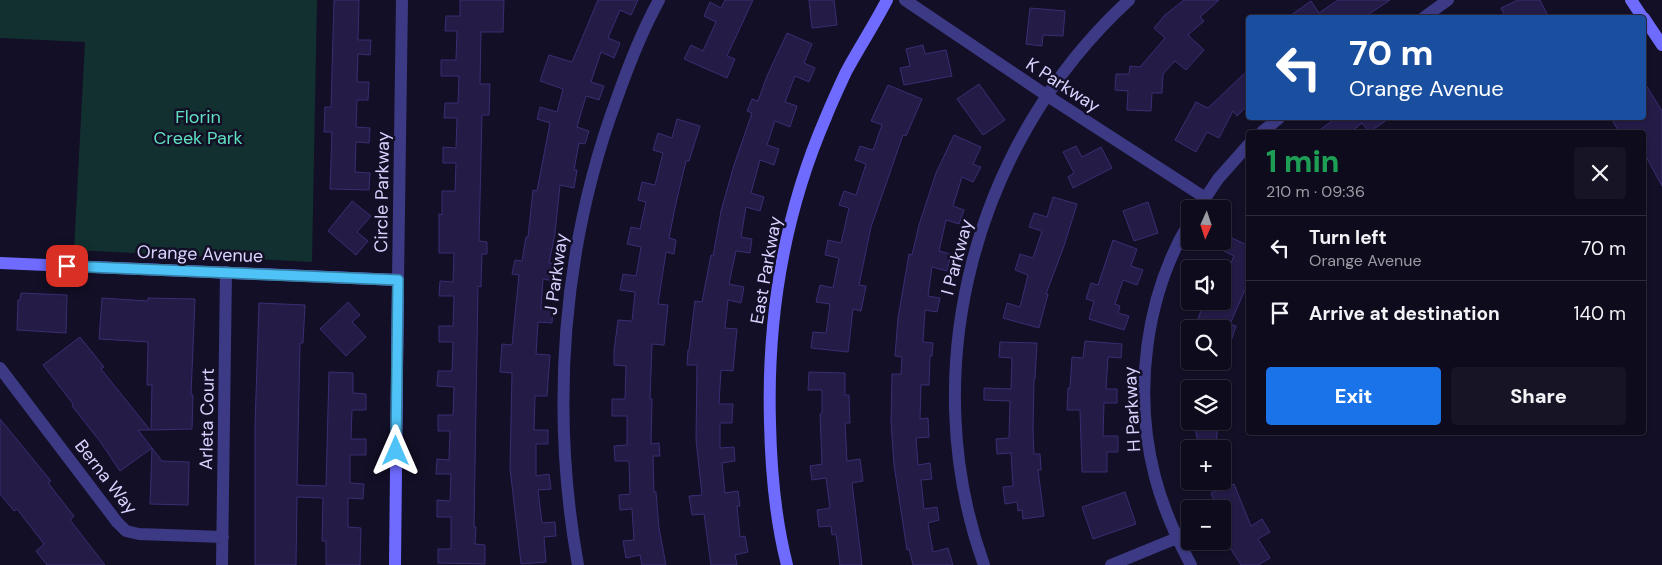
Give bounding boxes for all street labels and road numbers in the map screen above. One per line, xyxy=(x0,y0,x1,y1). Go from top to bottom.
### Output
street label: K Parkway xyxy=(1021,52,1105,118)
street label: Circle Parkway xyxy=(369,131,395,253)
street label: East Parkway xyxy=(745,214,787,326)
street label: I Parkway xyxy=(935,216,979,298)
street label: J Parkway xyxy=(538,232,574,316)
street label: Orange Avenue xyxy=(136,240,264,268)
street label: H Parkway xyxy=(1118,366,1146,452)
street label: Arleta Court xyxy=(194,368,220,470)
street label: Berna Way xyxy=(69,435,143,519)

